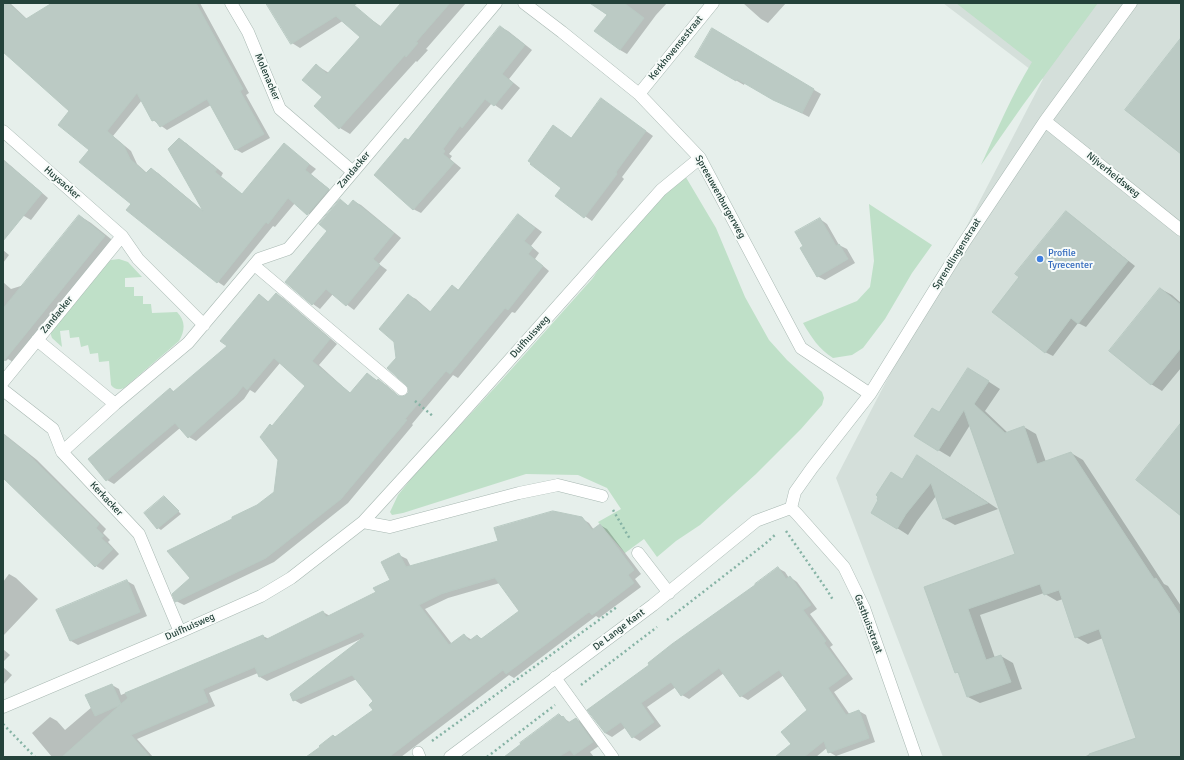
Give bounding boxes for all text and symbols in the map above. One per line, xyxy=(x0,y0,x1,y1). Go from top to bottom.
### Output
street label: Kerkhovensestraat xyxy=(646,13,706,83)
street label: Molenacker xyxy=(252,52,282,102)
street label: Zandacker xyxy=(335,149,373,191)
street label: Nijverheidsweg xyxy=(1084,150,1142,200)
street label: Spreeuwenburgerweg xyxy=(692,153,748,241)
street label: Huysacker xyxy=(41,164,83,202)
street label: Sprendlingenstraat xyxy=(930,216,984,292)
place label: Profile Tyrecenter xyxy=(1048,247,1093,270)
marker: Profile Tyrecenter xyxy=(1035,254,1045,264)
street label: Zandacker xyxy=(38,294,76,336)
street label: Duifhuisweg xyxy=(508,313,552,361)
street label: Kerkacker xyxy=(87,479,125,519)
street label: Gasthuisstraat xyxy=(851,593,885,655)
street label: De Lange Kant xyxy=(591,607,647,653)
street label: Duifhuisweg xyxy=(163,611,217,643)

